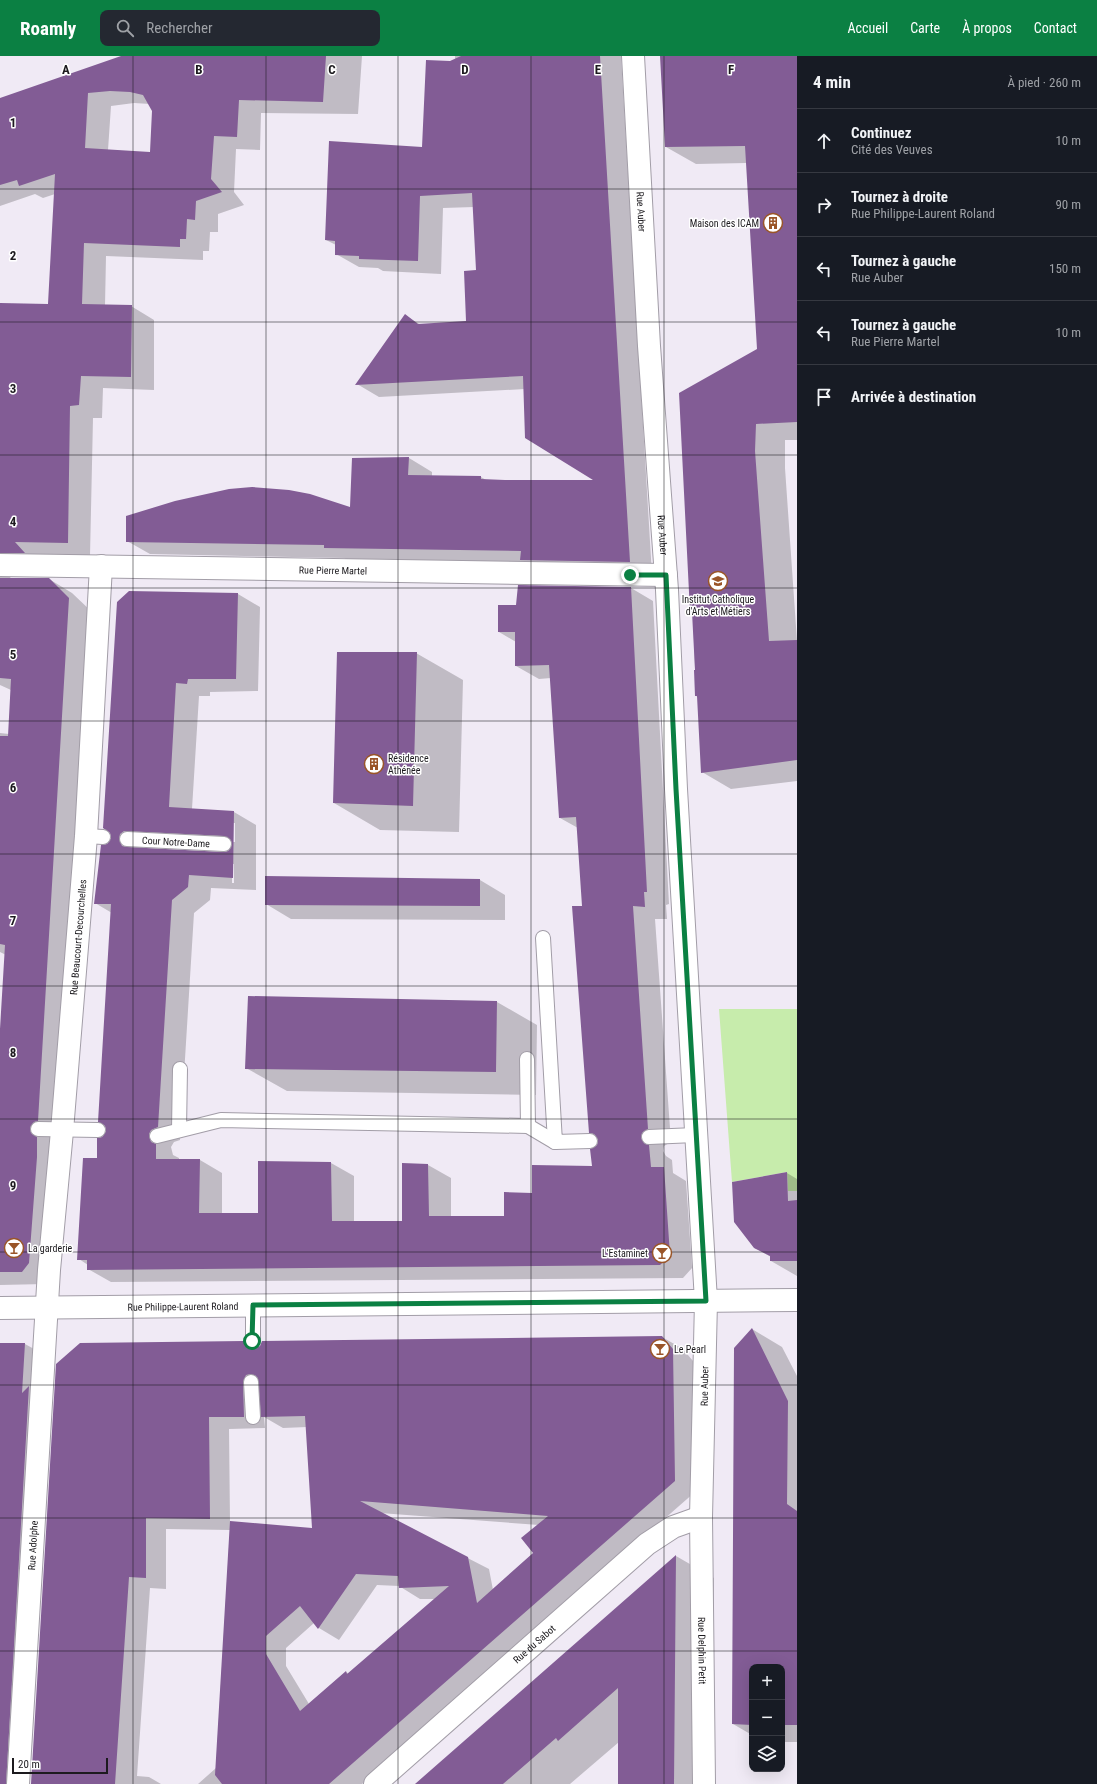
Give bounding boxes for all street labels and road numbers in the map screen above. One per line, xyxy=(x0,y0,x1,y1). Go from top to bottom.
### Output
street label: Rue Auber xyxy=(634,191,648,232)
street label: Rue Auber xyxy=(655,515,669,556)
street label: Rue Pierre Martel xyxy=(299,564,367,577)
street label: Cour Notre-Dame xyxy=(142,835,210,849)
street label: Rue Beaucourt-Decourchelles xyxy=(68,878,88,996)
street label: Rue Philippe-Laurent Roland xyxy=(127,1301,239,1313)
street label: Rue Auber xyxy=(699,1366,710,1406)
street label: Rue Adolphe xyxy=(26,1520,40,1571)
street label: Rue Delphin Petit xyxy=(696,1617,708,1685)
street label: Rue du Sabot xyxy=(511,1623,558,1665)

